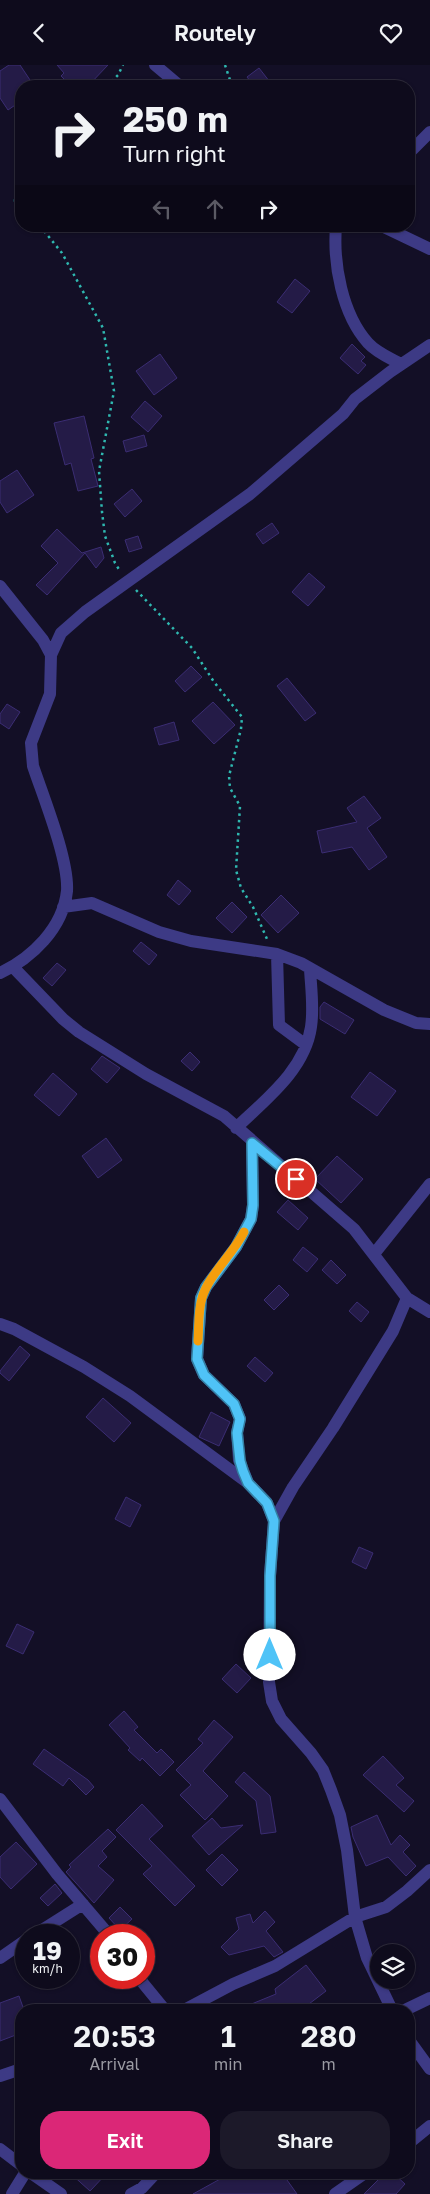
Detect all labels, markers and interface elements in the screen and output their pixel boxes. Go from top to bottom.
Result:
icon: back [25,19,53,47]
text: Routely [174,19,256,46]
icon: heart [377,19,405,47]
text: 250 m [123,98,228,140]
icon: right [40,100,105,165]
text: Turn right [123,140,226,167]
icon: left [148,195,176,223]
icon: ahead [201,195,229,223]
icon: right [254,195,282,223]
pin [275,1158,317,1200]
icon: arrive [282,1165,310,1193]
position arrow [243,1628,295,1680]
speed limit sign: 30 [90,1924,155,1989]
text: 19 [33,1935,62,1966]
map controls [370,1944,415,1989]
button: layers [370,1944,415,1989]
text: km/h [32,1961,63,1976]
text: 20:53 [73,2018,156,2054]
text: 1 [221,2018,236,2054]
text: 280 [301,2018,357,2054]
text: Arrival [89,2054,140,2074]
text: min [214,2054,242,2074]
text: m [322,2054,336,2074]
button: Exit [40,2111,210,2169]
button: Share [220,2111,390,2169]

